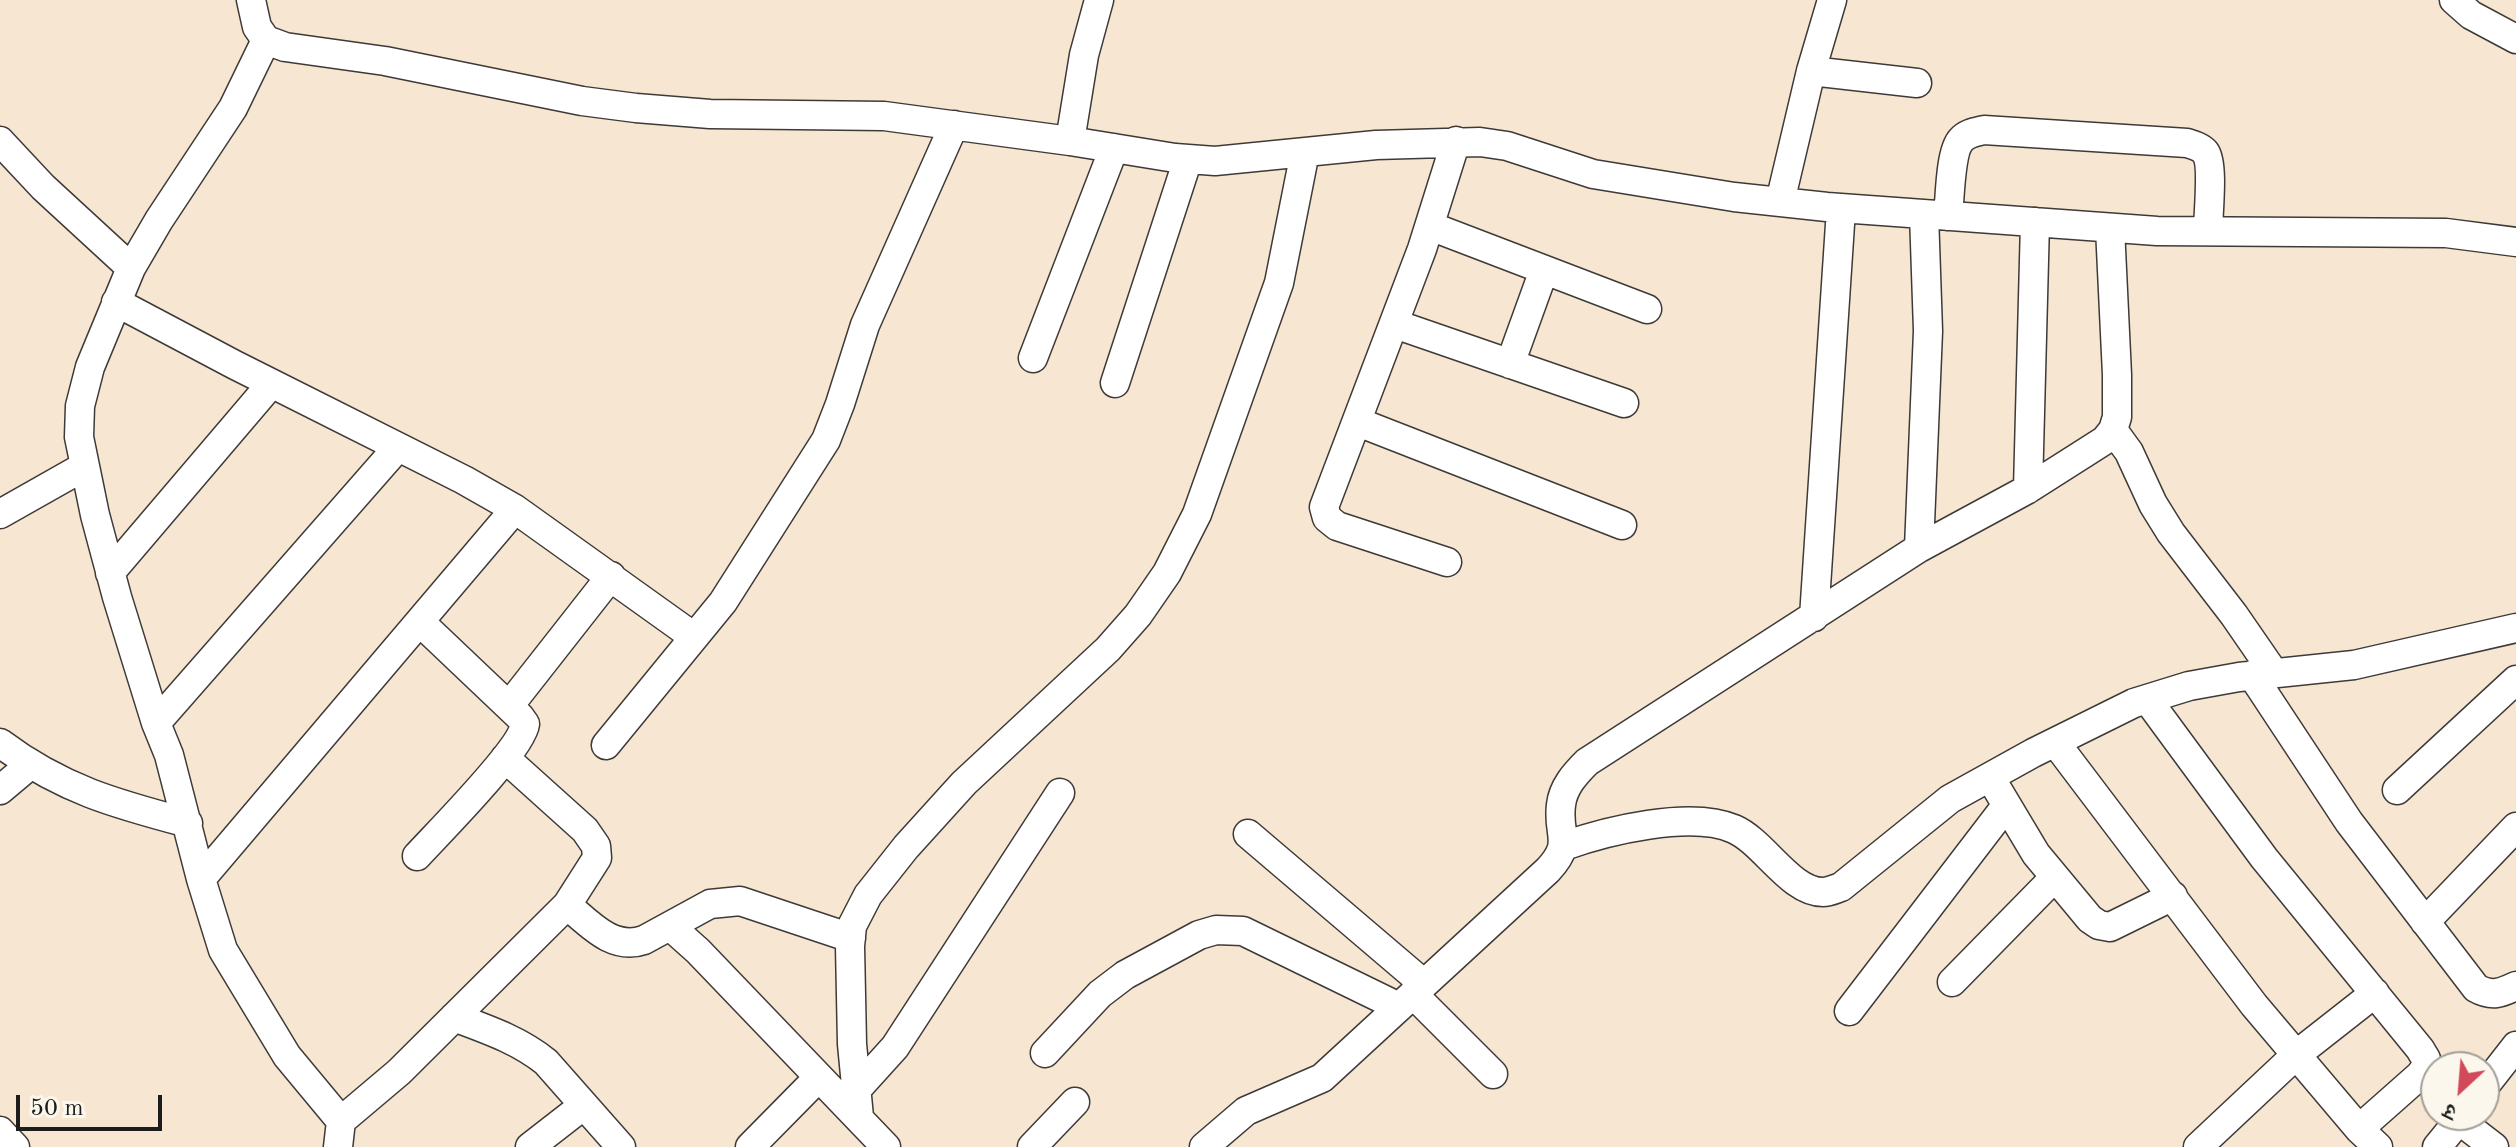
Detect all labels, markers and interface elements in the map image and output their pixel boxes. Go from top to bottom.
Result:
north arrow [2420,1051,2500,1131]
scale bar [20,1079,166,1129]
text: 50 m [30,1097,84,1121]
text: उ [2441,1098,2460,1123]

